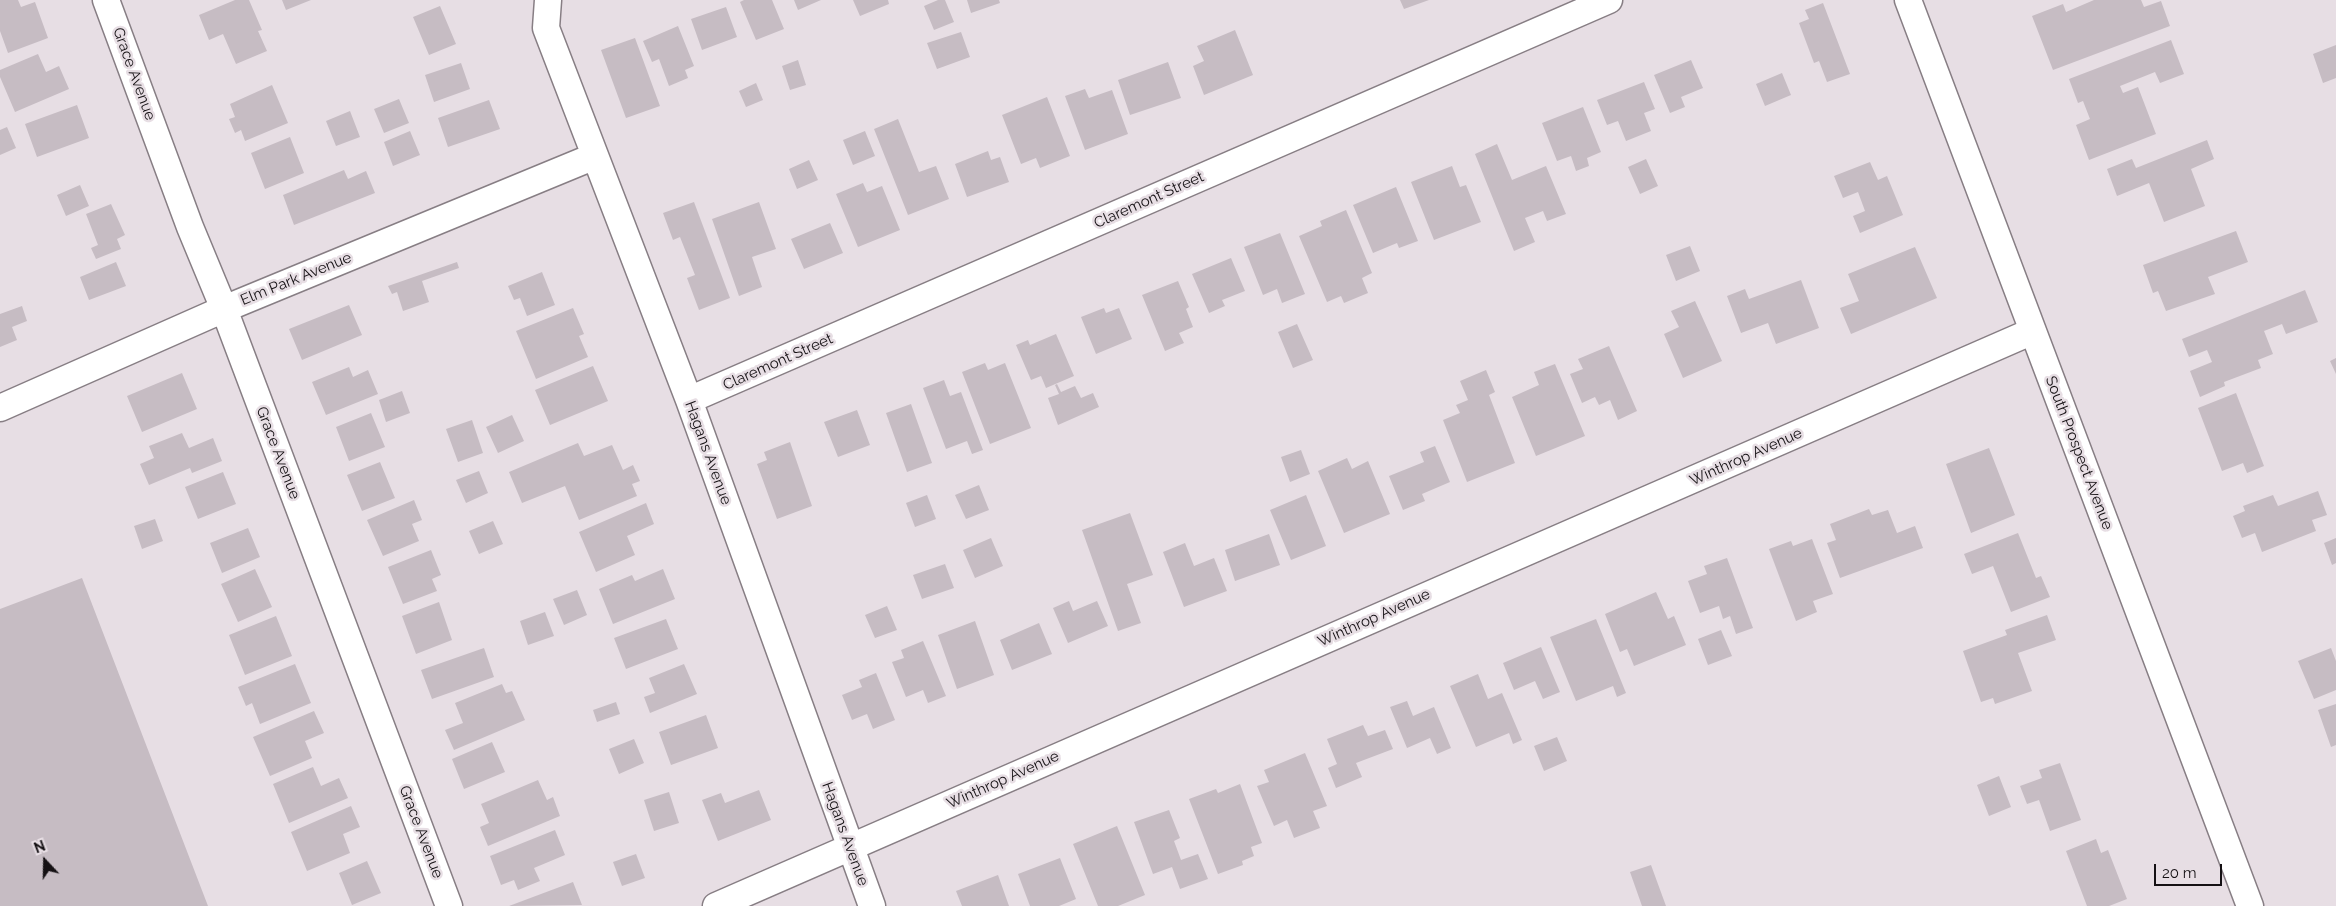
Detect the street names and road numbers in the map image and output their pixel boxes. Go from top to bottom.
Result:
street label: Grace Avenue [109,25,159,123]
street label: Claremont Street [1091,168,1207,232]
street label: Elm Park Avenue [238,249,354,309]
street label: Claremont Street [720,330,836,394]
street label: South Prospect Avenue [2041,374,2117,532]
street label: Hagans Avenue [681,399,735,507]
street label: Grace Avenue [252,404,304,502]
street label: Winthrop Avenue [1687,424,1805,490]
street label: Winthrop Avenue [1315,585,1433,651]
street label: Winthrop Avenue [944,747,1062,813]
street label: Hagans Avenue [818,780,872,888]
street label: Grace Avenue [395,783,447,881]

